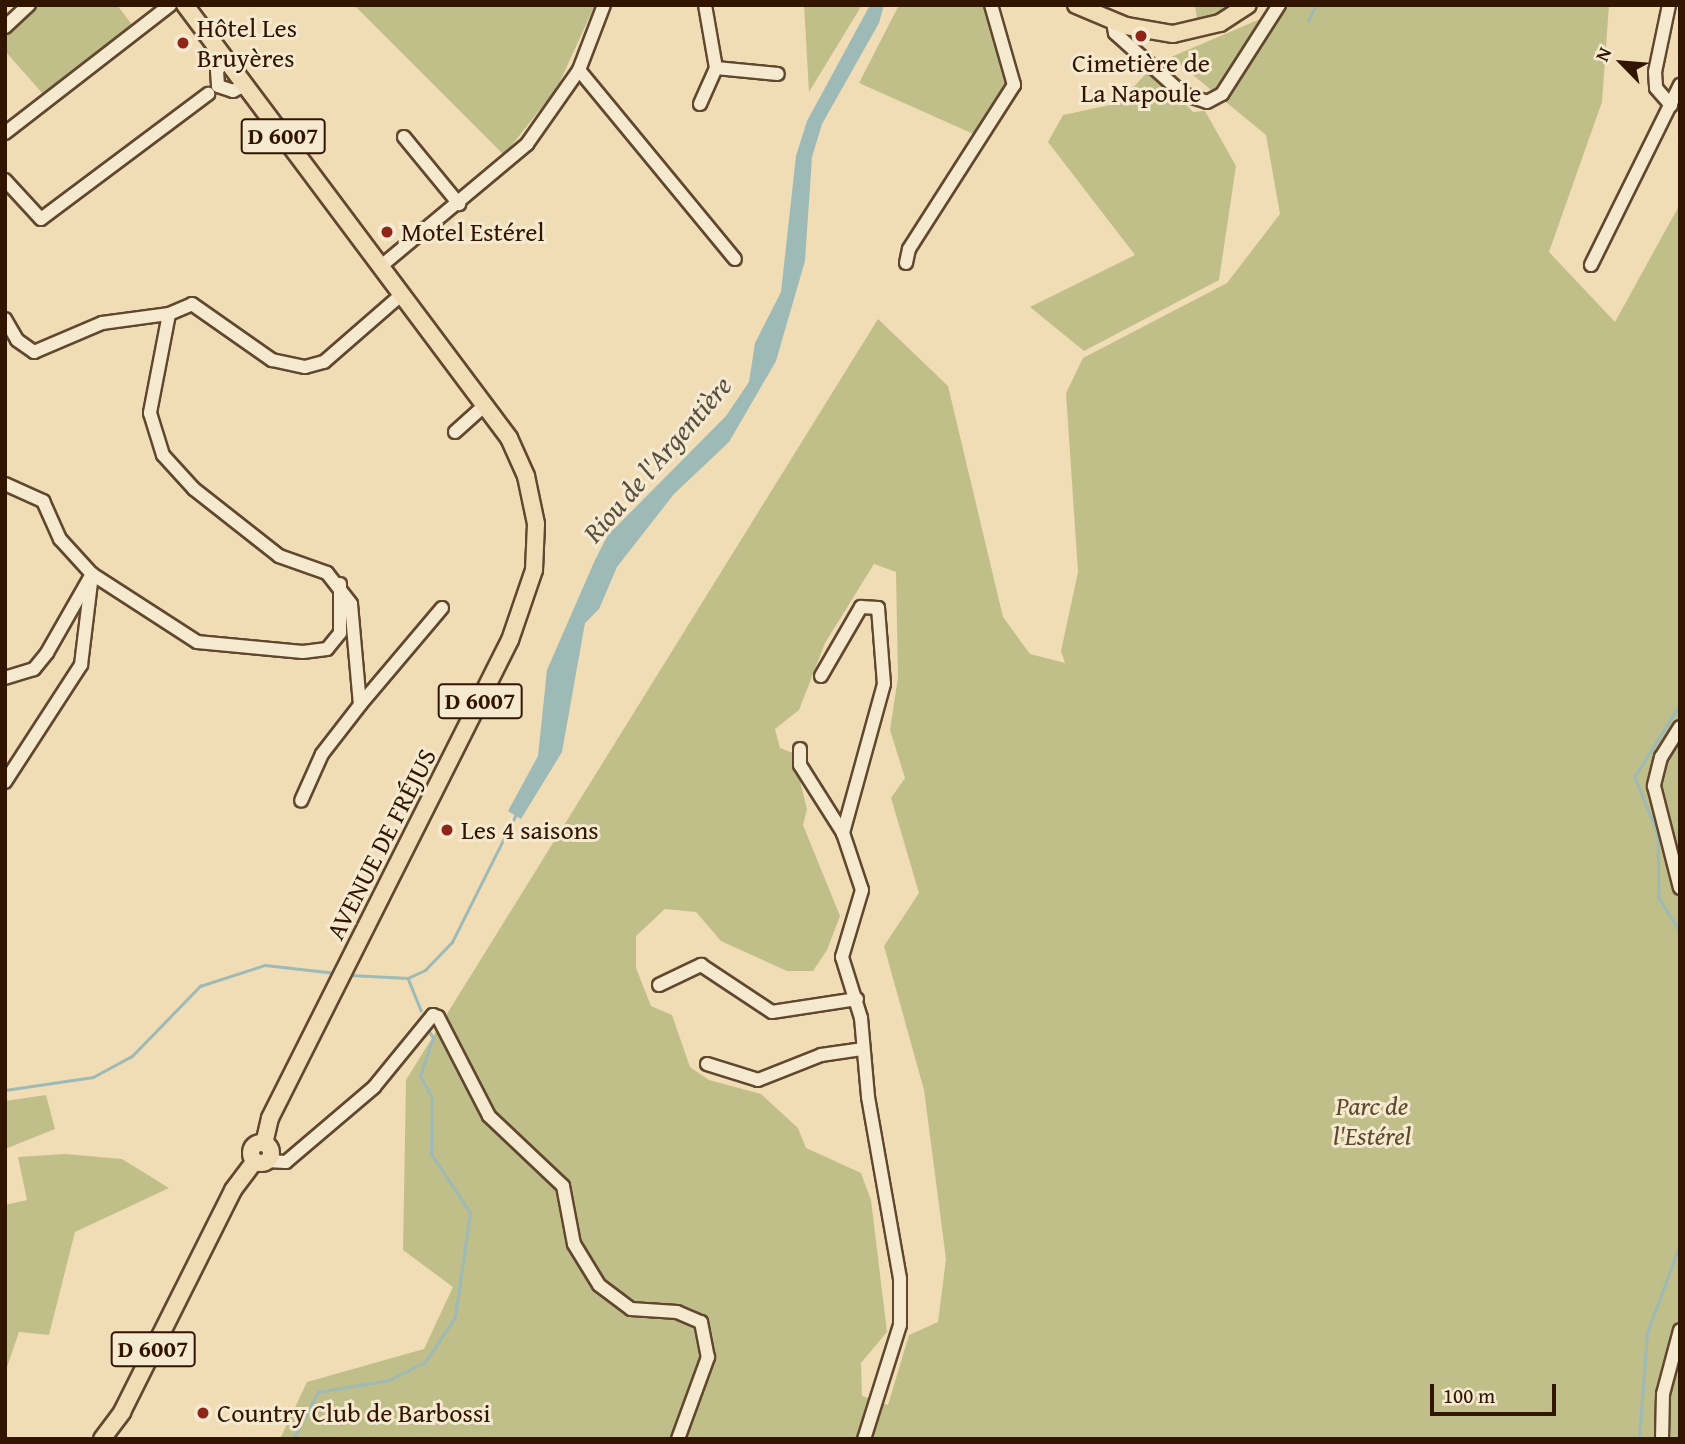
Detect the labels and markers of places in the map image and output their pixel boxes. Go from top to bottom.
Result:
place label: Hôtel Les Bruyères [197,12,297,74]
marker: Cimetière de La Napoule [1133,28,1149,44]
marker: Hôtel Les Bruyères [175,35,191,51]
place label: Cimetière de La Napoule [1072,47,1210,108]
place label: Motel Estérel [401,216,545,248]
marker: Motel Estérel [379,224,395,240]
place label: Les 4 saisons [461,814,599,846]
marker: Les 4 saisons [439,822,455,838]
place label: Country Club de Barbossi [217,1397,491,1429]
marker: Country Club de Barbossi [195,1405,211,1421]

